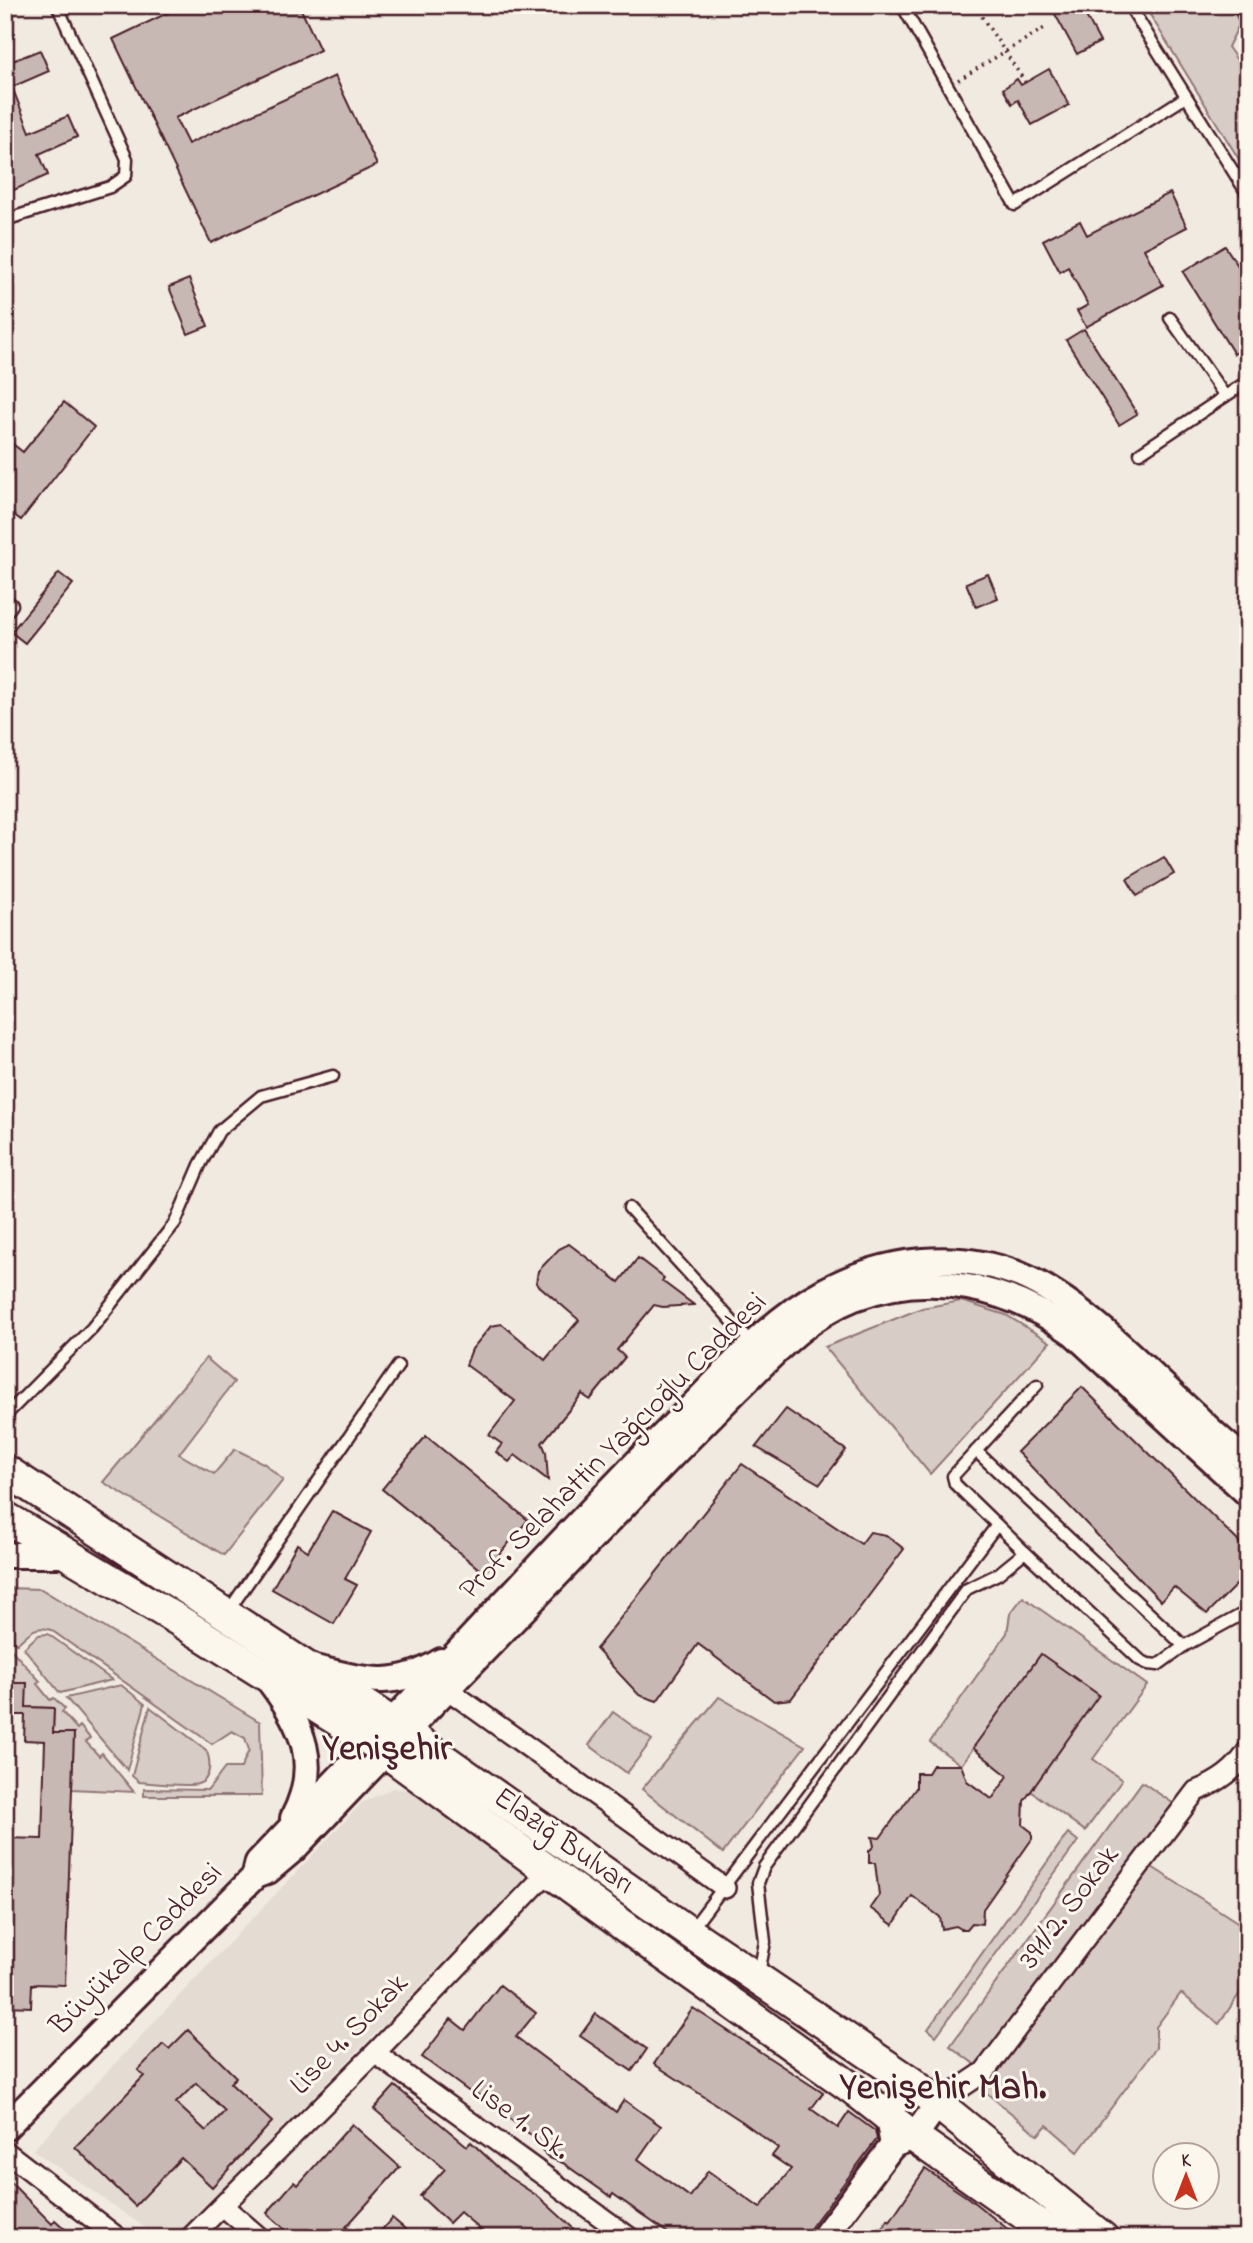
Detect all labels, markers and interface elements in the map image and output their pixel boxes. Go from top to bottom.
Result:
street label: Prof. Selahattin Yağcıoğlu Caddesi [450,1283,778,1611]
district label: Yenişehir [321,1723,453,1777]
street label: Elazığ Bulvarı [484,1777,642,1907]
street label: 391/2. Sokak [1009,1836,1132,1979]
street label: Büyükalp Caddesi [40,1853,234,2047]
street label: Lise 4. Sokak [280,1963,420,2106]
district label: Yenişehir Mah. [839,2062,1047,2116]
street label: Lise 1. Sk. [461,2070,579,2172]
north arrow [1152,2142,1222,2212]
text: K [1181,2148,1191,2175]

